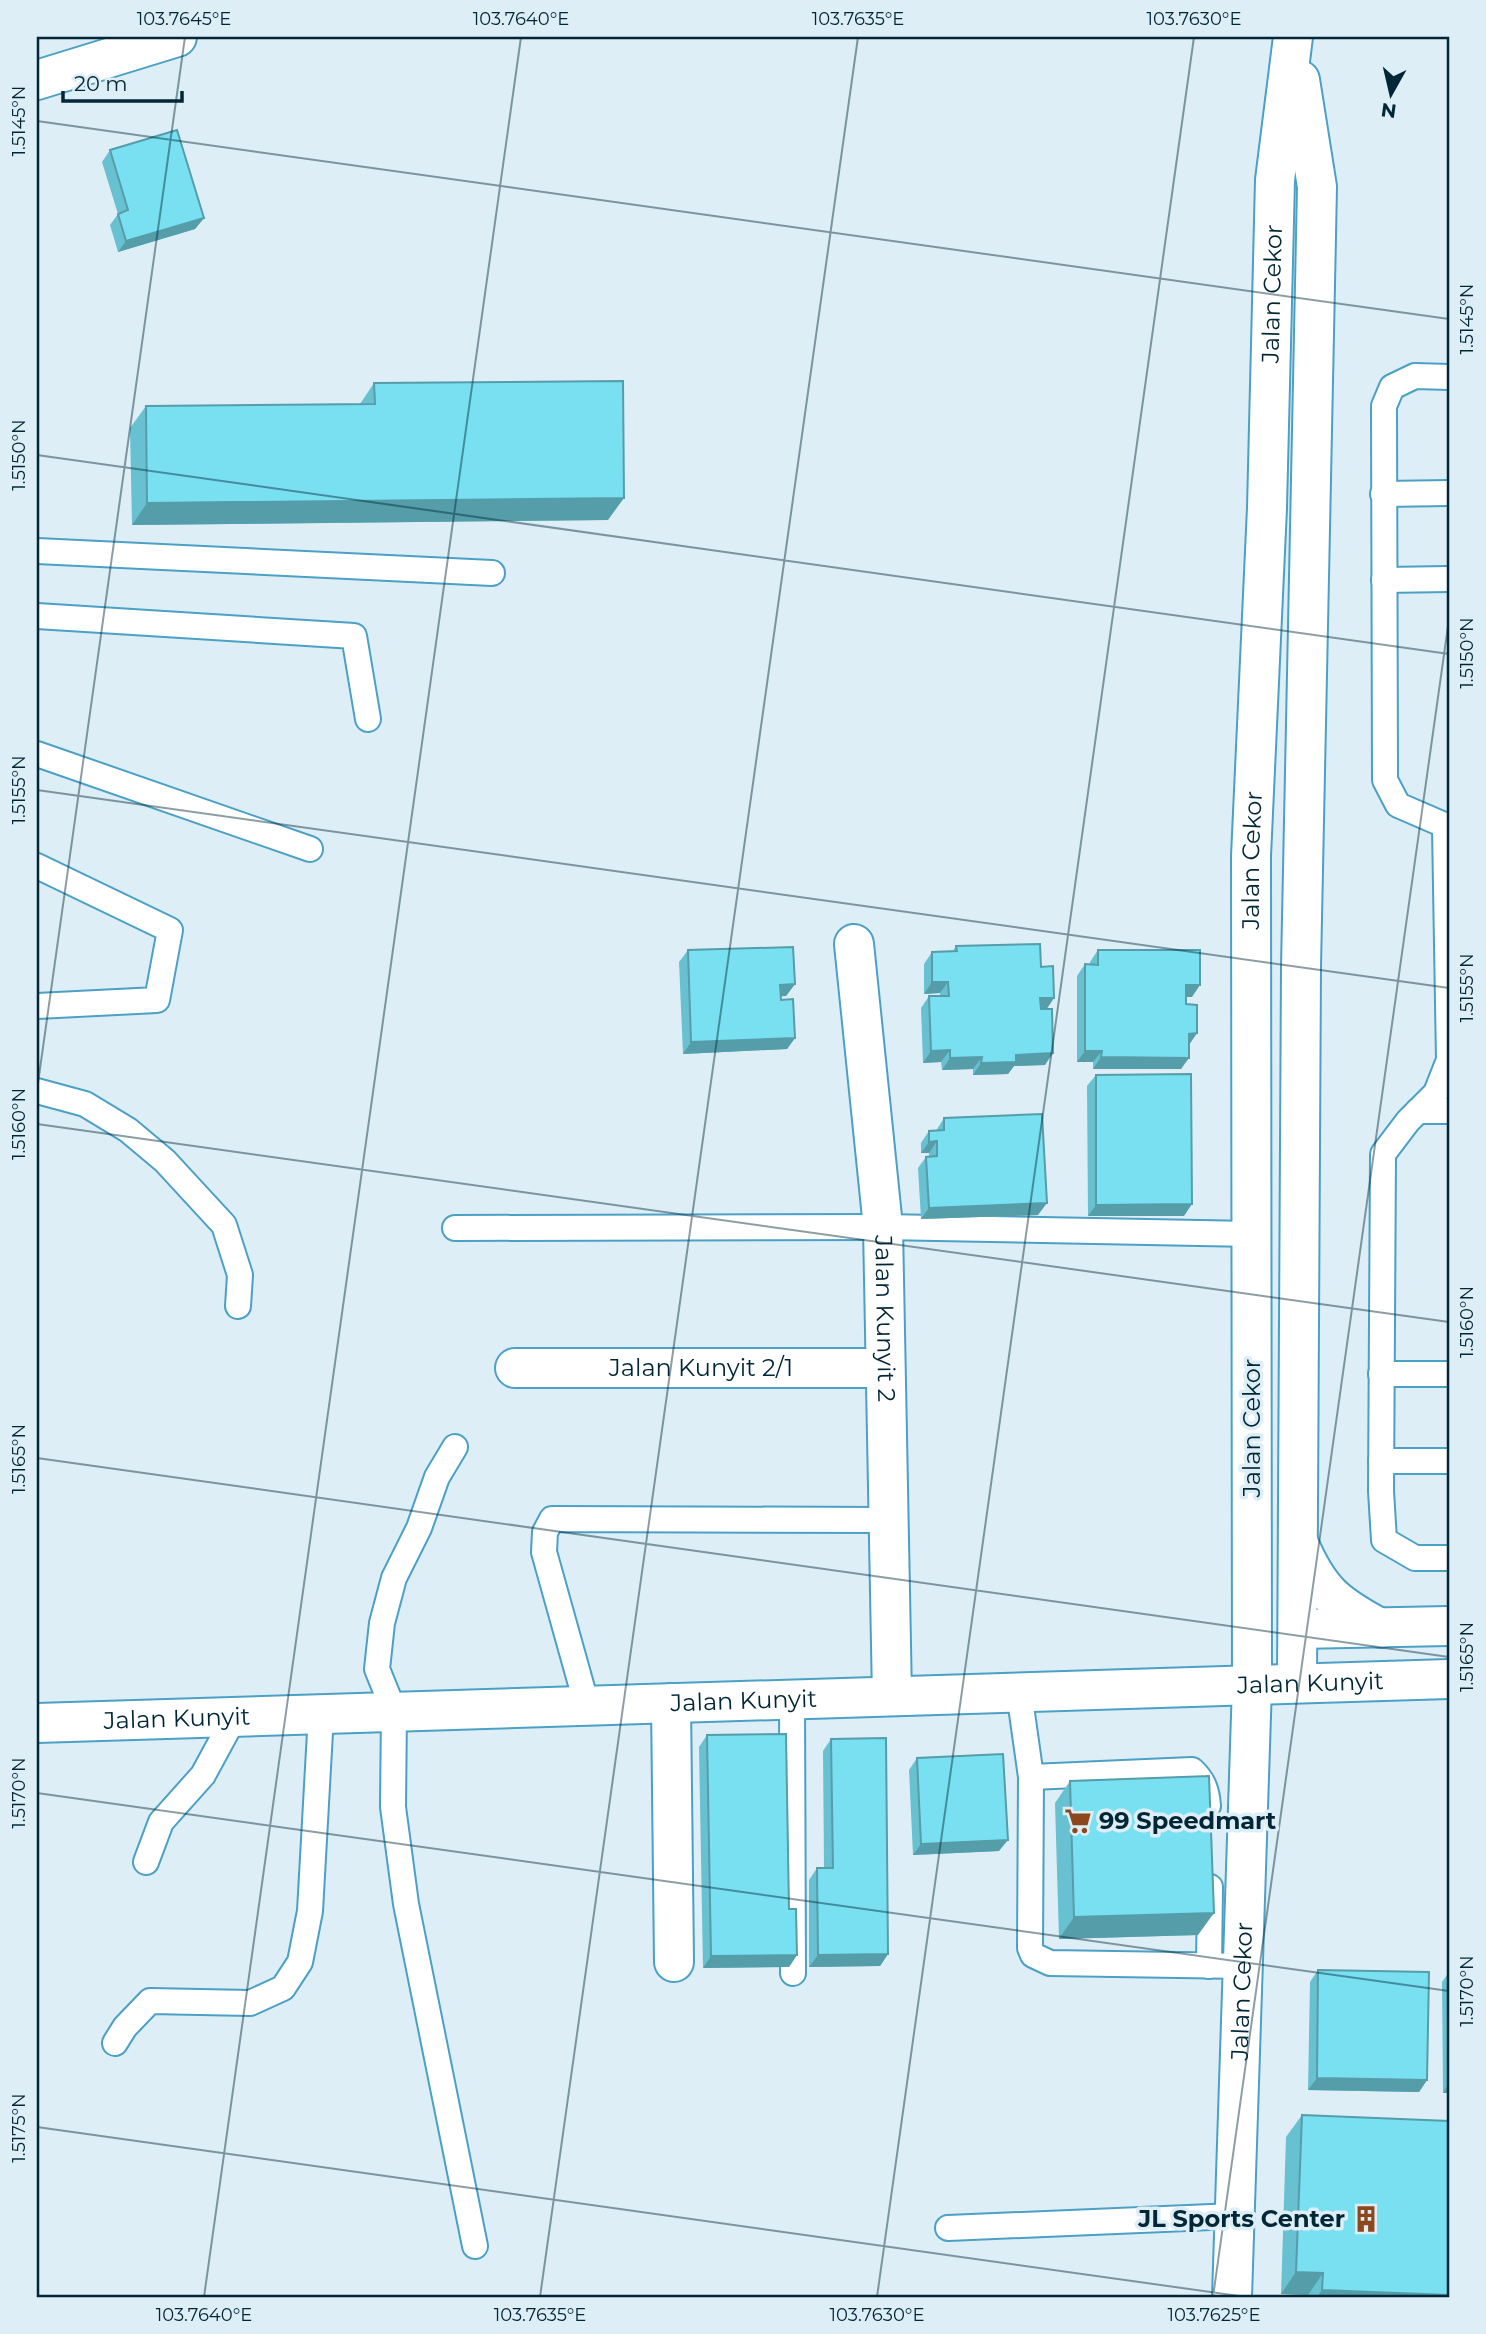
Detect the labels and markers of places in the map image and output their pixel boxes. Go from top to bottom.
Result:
supermarket icon: 99 Speedmart [1063,1806,1093,1836]
place label: 99 Speedmart [1099,1806,1277,1835]
place label: JL Sports Center [1137,2204,1345,2233]
building icon: JL Sports Center [1351,2204,1381,2234]

